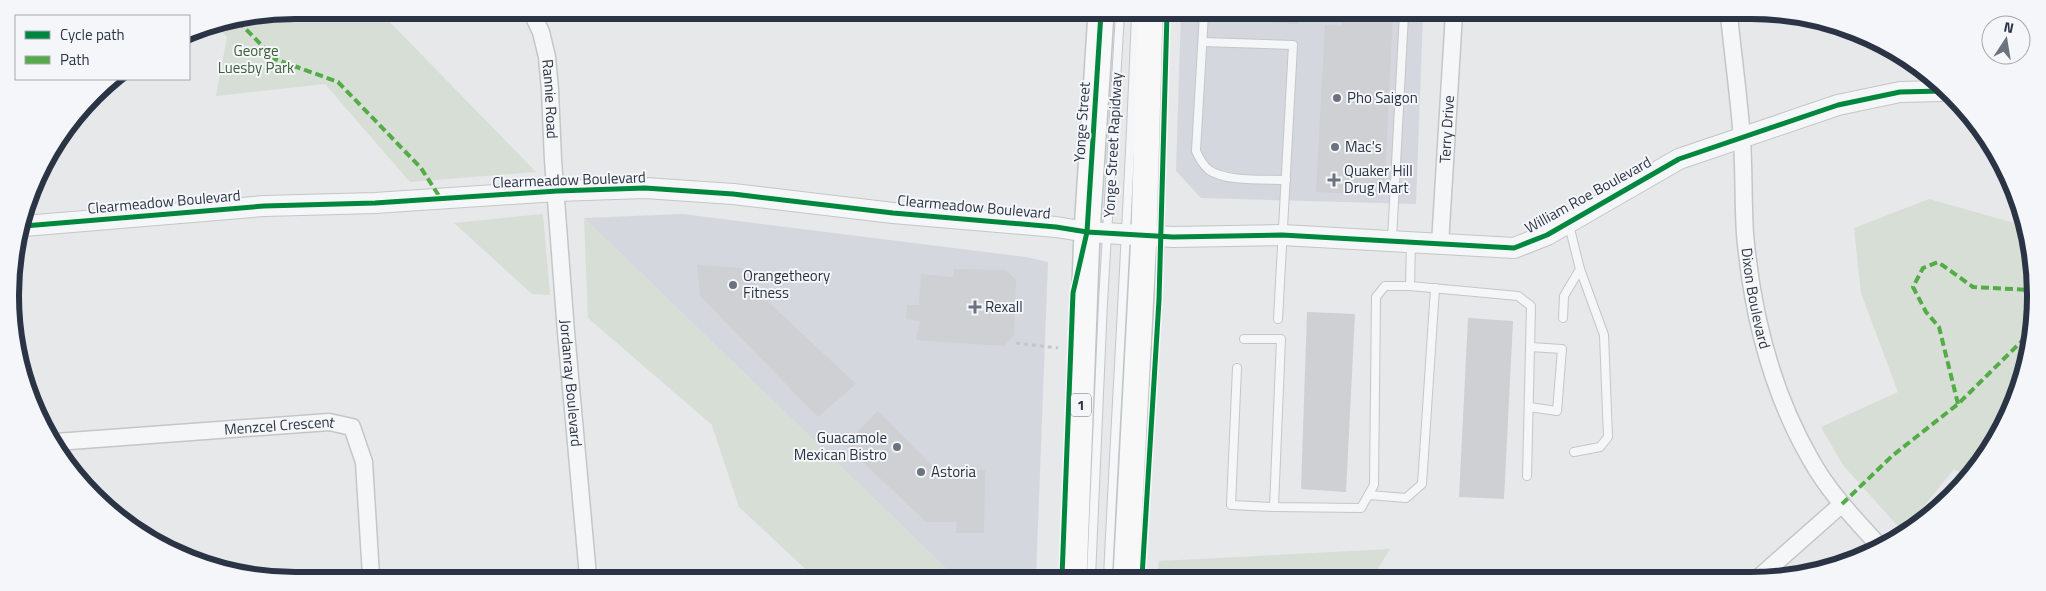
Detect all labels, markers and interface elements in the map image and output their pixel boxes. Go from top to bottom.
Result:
legend [15,15,190,80]
north arrow [1981,15,2031,65]
text: N [2002,16,2016,38]
text: Cycle path [60,23,125,46]
park label: George Luesby Park [218,39,294,79]
text: Path [60,48,90,71]
street label: Rannie Road [536,58,564,139]
street label: Yonge Street Rapidway [1097,72,1128,218]
street label: Yonge Street [1067,80,1096,163]
place label: Pho Saigon [1347,86,1418,109]
marker: Pho Saigon [1331,92,1343,104]
street label: Terry Drive [1433,95,1460,164]
place label: Mac's [1345,135,1382,158]
marker: Mac's [1329,141,1341,153]
street label: William Roe Boulevard [1520,150,1655,239]
place label: Quaker Hill Drug Mart [1344,159,1413,199]
street label: Clearmeadow Boulevard [492,165,646,194]
marker: Quaker Hill Drug Mart [1328,174,1340,186]
street label: Clearmeadow Boulevard [86,183,241,220]
street label: Clearmeadow Boulevard [897,188,1052,225]
street label: Dixon Boulevard [1735,247,1777,351]
place label: Orangetheory Fitness [743,264,830,304]
marker: Orangetheory Fitness [727,279,739,291]
place label: Rexall [985,295,1023,318]
marker: Rexall [969,301,981,313]
street label: Jordanray Boulevard [554,319,588,448]
road number: 1 [1071,394,1091,416]
street label: Menzcel Crescent [223,410,338,441]
place label: Guacamole Mexican Bistro [794,426,887,466]
marker: Guacamole Mexican Bistro [891,441,903,453]
place label: Astoria [931,460,977,483]
marker: Astoria [915,466,927,478]

